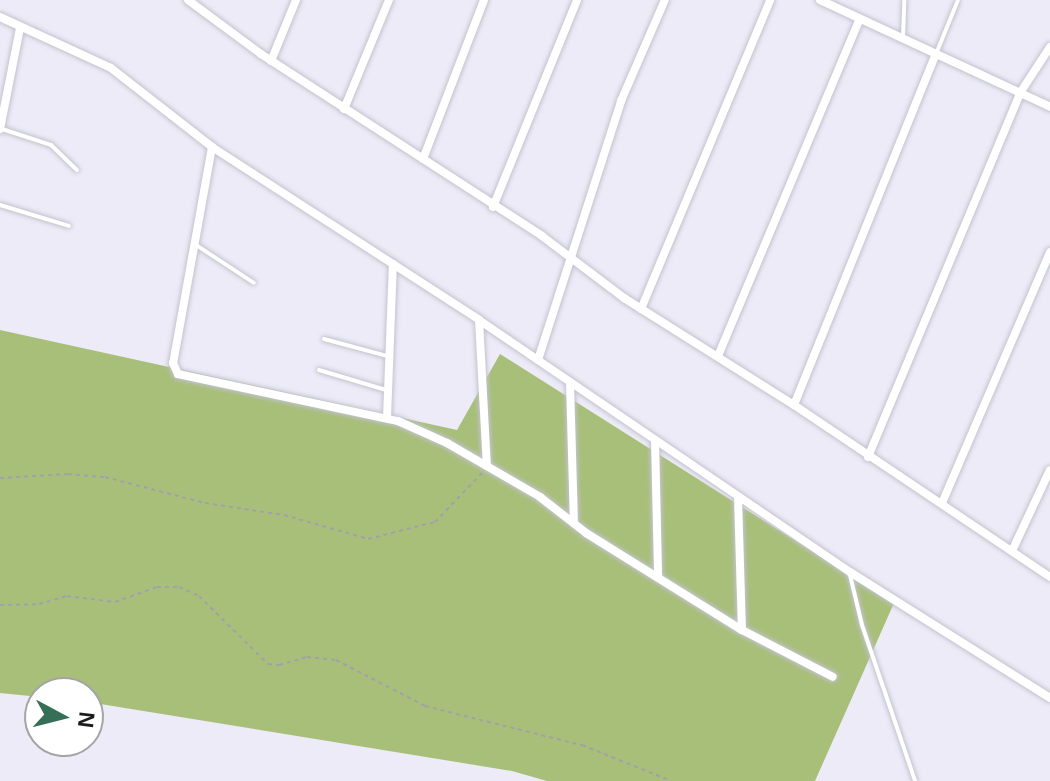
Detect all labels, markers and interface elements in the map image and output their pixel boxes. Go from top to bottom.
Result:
north arrow [24,677,104,757]
text: N [73,710,100,729]

